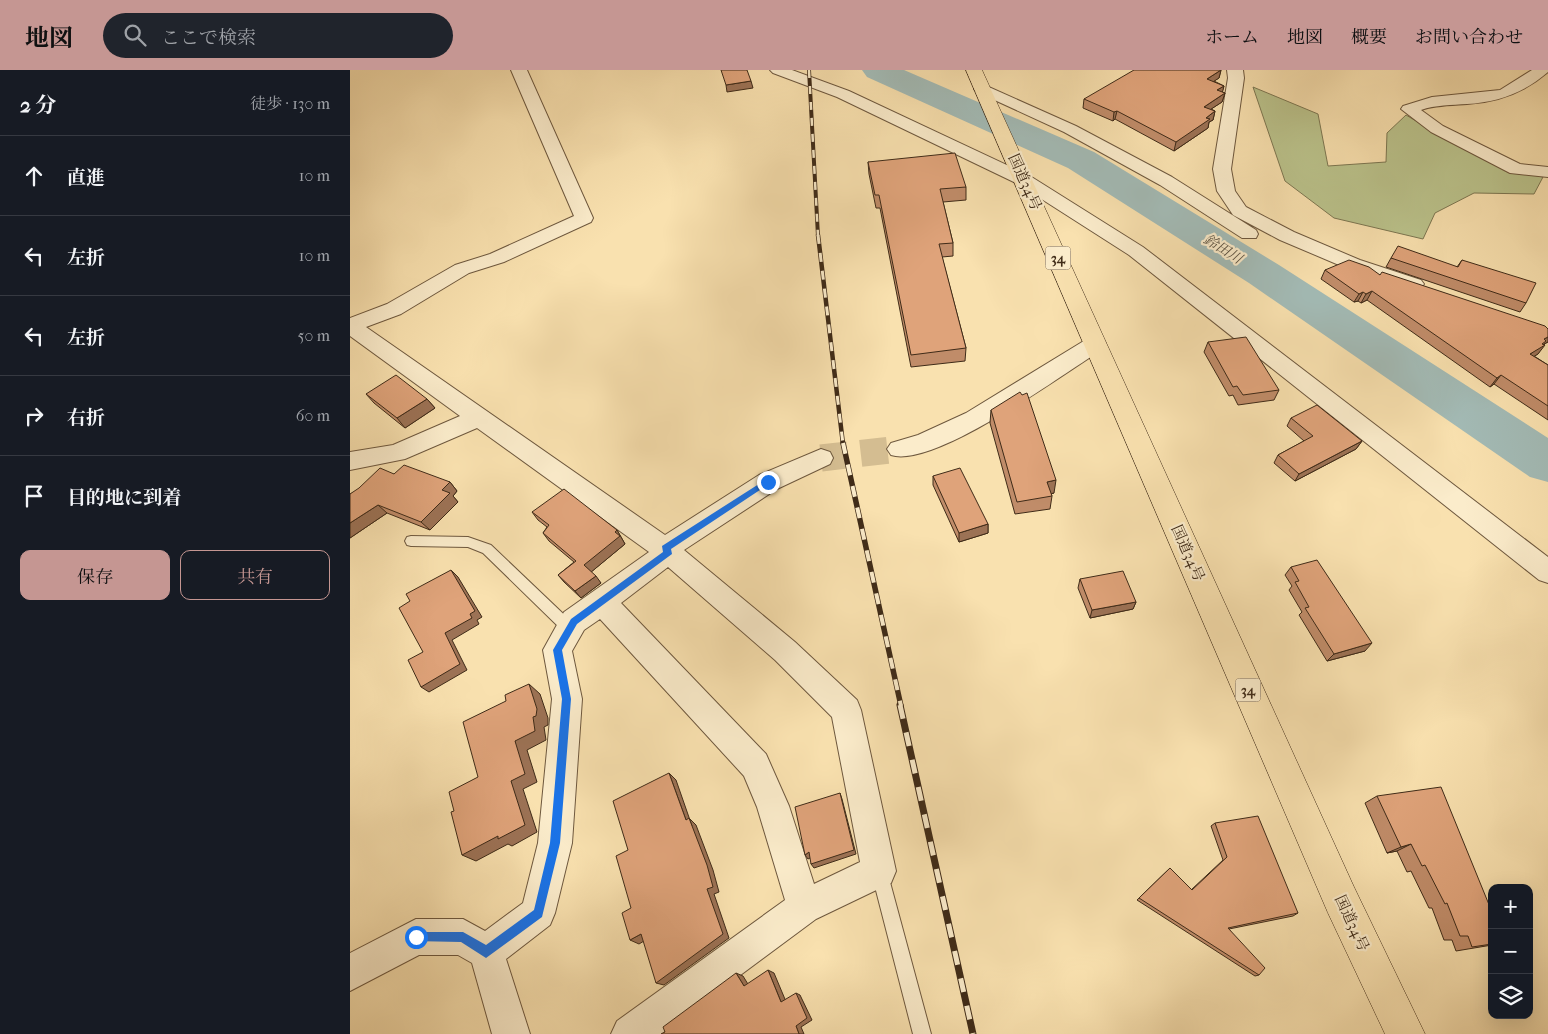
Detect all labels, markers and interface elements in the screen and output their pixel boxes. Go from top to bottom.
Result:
search box [103,13,453,58]
icon: search [121,21,149,49]
text: 地図 [25,24,73,52]
text: ここで検索 [161,27,256,49]
text: ホーム [1205,27,1259,48]
text: 地図 [1287,27,1323,48]
text: 概要 [1351,27,1387,48]
text: お問い合わせ [1415,27,1523,48]
text: 2 分 [20,93,56,117]
text: 徒歩 · 130 m [250,94,330,113]
street label: 国道34号 [1005,151,1045,213]
icon: ahead [20,162,48,190]
text: 10 m [299,166,330,185]
text: 直進 [67,167,105,189]
water label: 鈴田川 [1201,231,1247,268]
icon: left [20,242,48,270]
text: 10 m [299,246,330,265]
text: 左折 [67,247,105,269]
road number: 34 [1046,247,1070,270]
icon: left [20,322,48,350]
text: 50 m [298,326,330,345]
text: 左折 [67,327,105,349]
icon: right [20,402,48,430]
text: 60 m [296,406,330,425]
text: 右折 [67,407,105,429]
route end [757,471,780,494]
icon: arrive [20,482,48,510]
text: 目的地に到着 [67,487,181,509]
street label: 国道34号 [1168,522,1208,584]
button: 保存 [20,550,170,600]
button: 共有 [180,550,330,600]
road number: 34 [1236,678,1260,702]
map controls [1488,884,1533,1019]
button: + [1488,884,1533,929]
street label: 国道34号 [1331,892,1373,954]
route start [405,926,428,949]
button: − [1488,929,1533,974]
button: layers [1488,974,1533,1019]

